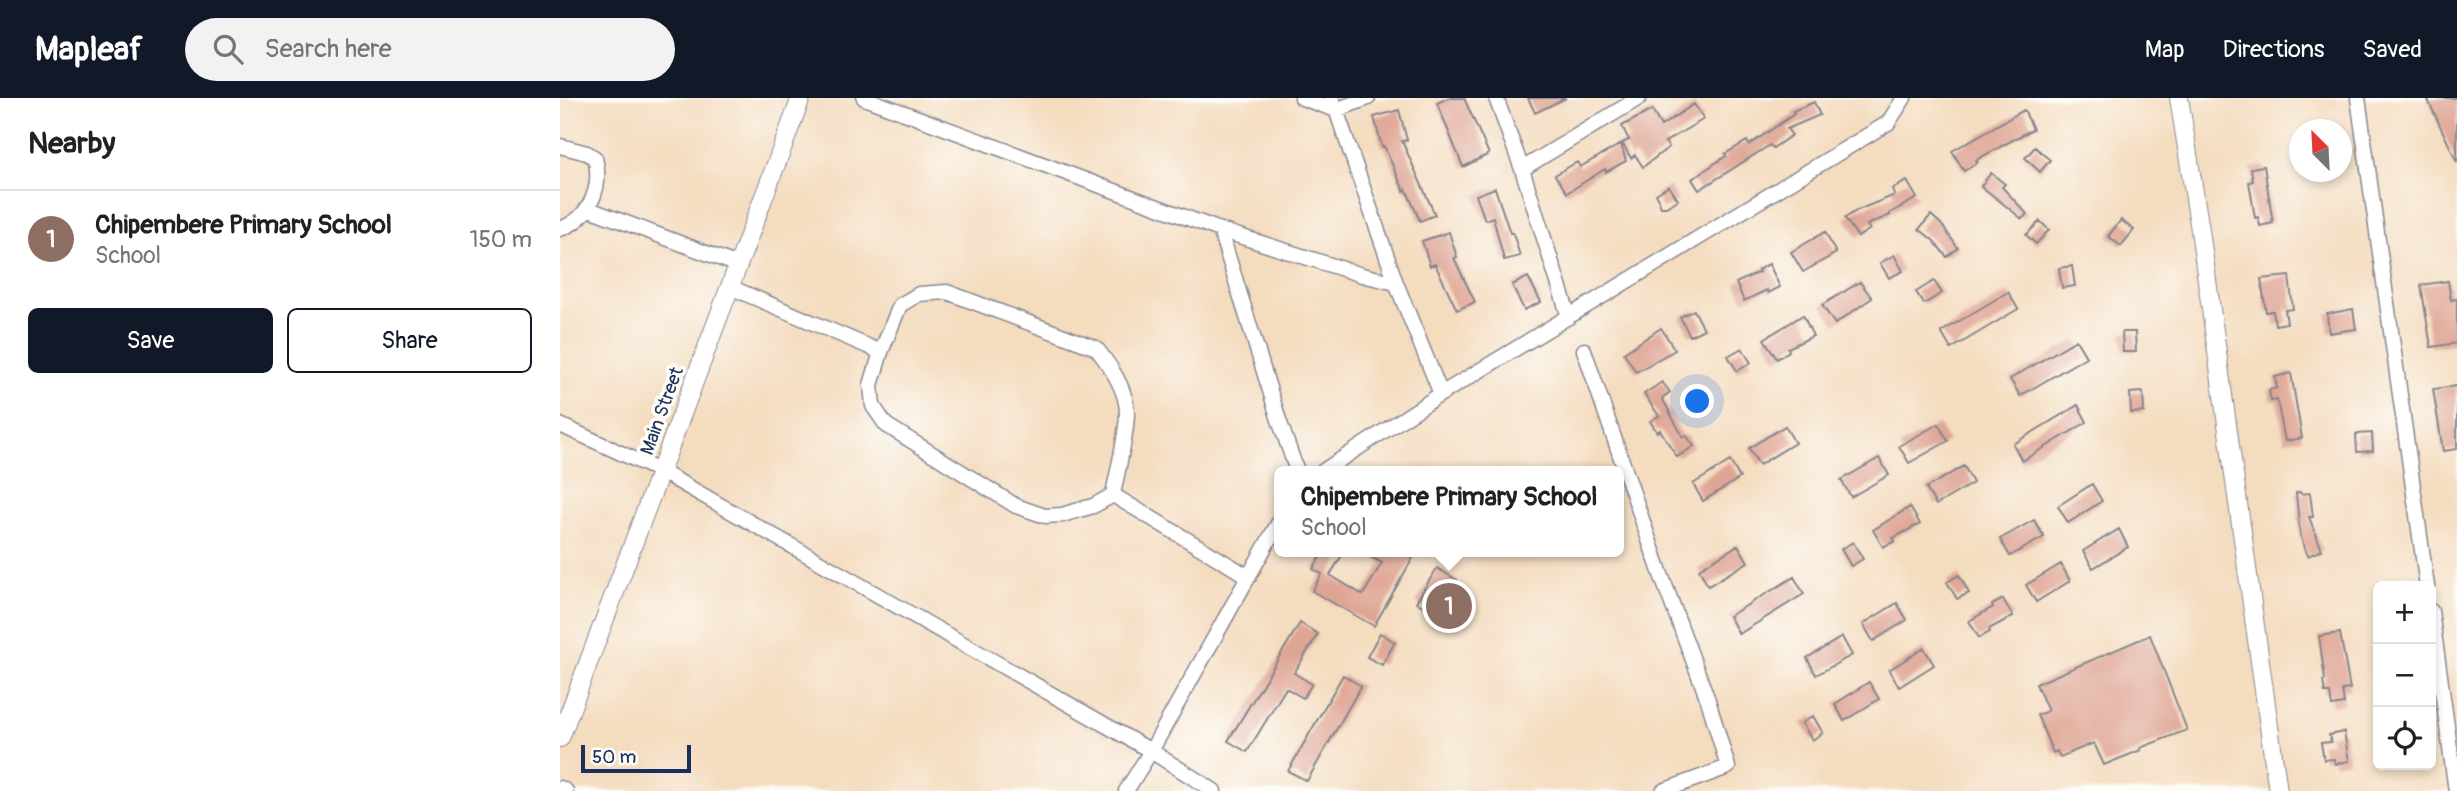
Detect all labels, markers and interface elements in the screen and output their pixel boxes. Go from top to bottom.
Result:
search box [185,18,675,81]
text: Mapleaf [35,29,143,70]
icon: search [209,30,247,68]
text: Search here [265,33,392,65]
text: Map [2145,35,2185,64]
text: Directions [2223,35,2324,64]
text: Saved [2362,35,2422,64]
north arrow [2289,119,2352,182]
text: Nearby [28,125,115,162]
text: Chipembere Primary School [95,209,392,241]
text: 1 [47,225,56,254]
text: 150 m [469,225,532,254]
text: School [95,241,161,270]
button: Save [28,308,273,373]
button: Share [287,308,532,373]
street label: Main Street [635,363,689,458]
your location [1680,384,1714,418]
popup [1274,466,1624,557]
text: Chipembere Primary School [1301,481,1597,513]
text: School [1301,513,1367,542]
pin: 1 [1426,580,1472,632]
map controls [2373,581,2436,770]
button: + [2373,581,2436,644]
button: − [2373,644,2436,707]
button: locate [2373,707,2436,770]
scale bar [581,742,691,774]
text: 50 m [592,745,636,769]

